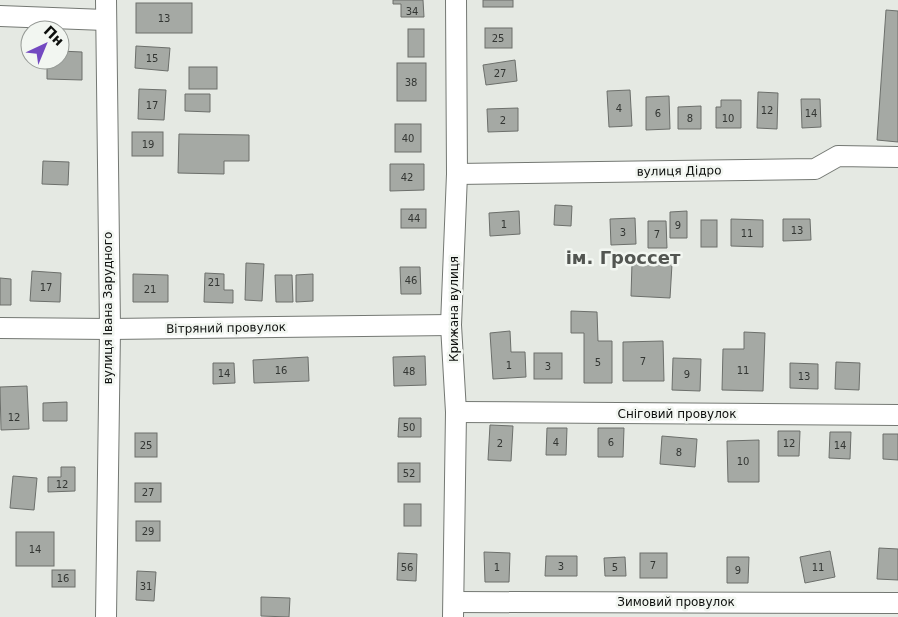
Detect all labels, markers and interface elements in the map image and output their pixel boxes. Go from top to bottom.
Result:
house number: 34 [406,6,418,17]
house number: 13 [158,13,170,24]
north arrow [20,20,70,70]
text: Пн [41,22,67,49]
house number: 25 [492,33,504,44]
house number: 15 [146,53,158,64]
house number: 27 [494,68,506,79]
house number: 38 [405,77,417,88]
house number: 17 [146,100,158,111]
house number: 4 [616,103,622,114]
house number: 12 [761,105,773,116]
house number: 6 [655,108,661,119]
house number: 14 [805,108,817,119]
house number: 8 [687,113,693,124]
house number: 10 [722,113,734,124]
house number: 2 [500,115,506,126]
house number: 40 [402,133,414,144]
house number: 19 [142,139,154,150]
street label: вулиця Дідро [636,163,722,179]
house number: 42 [401,172,413,183]
house number: 44 [408,213,420,224]
house number: 1 [501,219,507,230]
house number: 9 [675,220,681,231]
house number: 13 [791,225,803,236]
house number: 3 [620,227,626,238]
house number: 11 [741,228,753,239]
house number: 7 [654,229,660,240]
street label: вулиця Івана Зарудного [101,232,115,384]
district label: ім. Гроссет [566,247,681,268]
street label: Крижана вулиця [447,256,461,362]
house number: 46 [405,275,417,286]
house number: 21 [208,277,220,288]
house number: 17 [40,282,52,293]
house number: 21 [144,284,156,295]
street label: Вітряний провулок [166,320,286,336]
house number: 7 [640,356,646,367]
house number: 5 [595,357,601,368]
house number: 1 [506,360,512,371]
house number: 3 [545,361,551,372]
house number: 16 [275,365,287,376]
house number: 11 [737,365,749,376]
house number: 48 [403,366,415,377]
house number: 14 [218,368,230,379]
house number: 9 [684,369,690,380]
house number: 13 [798,371,810,382]
street label: Сніговий провулок [618,407,736,421]
house number: 12 [8,412,20,423]
house number: 50 [403,422,415,433]
house number: 4 [553,437,559,448]
house number: 6 [608,437,614,448]
house number: 2 [497,438,503,449]
house number: 12 [783,438,795,449]
house number: 25 [140,440,152,451]
house number: 14 [834,440,846,451]
house number: 8 [676,447,682,458]
house number: 10 [737,456,749,467]
house number: 52 [403,468,415,479]
house number: 12 [56,479,68,490]
house number: 27 [142,487,154,498]
house number: 29 [142,526,154,537]
house number: 14 [29,544,41,555]
house number: 7 [650,560,656,571]
house number: 3 [558,561,564,572]
house number: 56 [401,562,413,573]
house number: 1 [494,562,500,573]
house number: 5 [612,562,618,573]
house number: 11 [812,562,824,573]
house number: 9 [735,565,741,576]
house number: 16 [57,573,69,584]
house number: 31 [140,581,152,592]
street label: Зимовий провулок [617,595,735,609]

